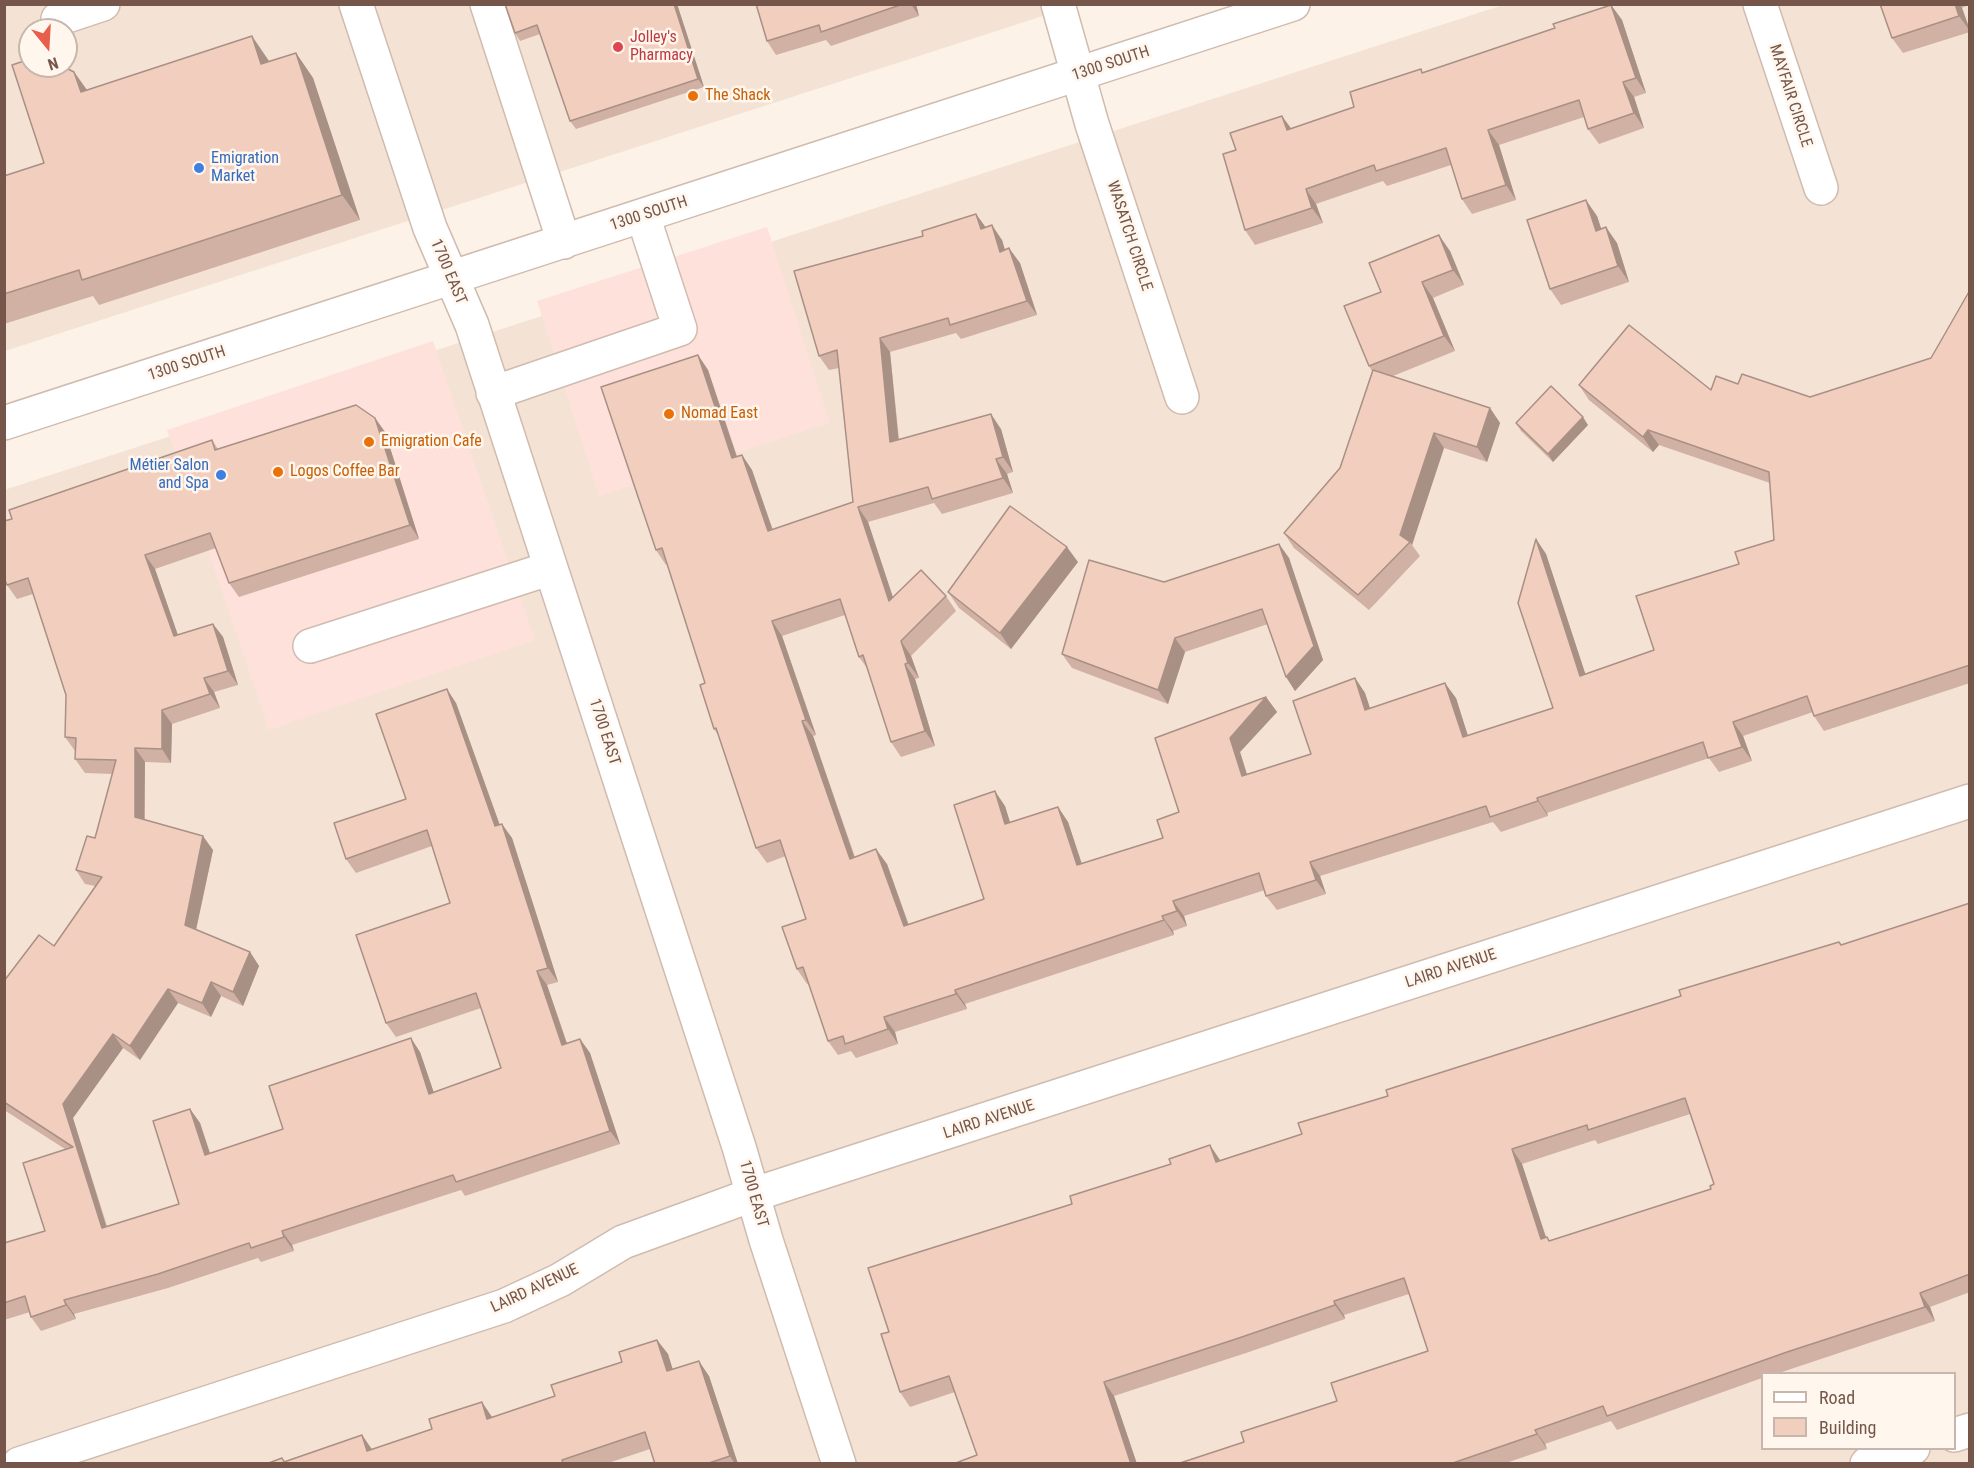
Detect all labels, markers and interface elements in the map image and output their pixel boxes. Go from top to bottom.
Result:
north arrow [18,18,78,78]
place label: Jolley's Pharmacy [630,28,693,66]
marker: Jolley's Pharmacy [611,40,625,54]
street label: 1300 SOUTH [1070,42,1152,86]
street label: MAYFAIR CIRCLE [1764,42,1816,150]
text: N [46,53,61,74]
place label: The Shack [705,86,771,106]
marker: The Shack [686,89,700,103]
place label: Emigration Market [211,149,279,187]
marker: Emigration Market [192,161,206,175]
street label: WASATCH CIRCLE [1102,179,1156,293]
street label: 1300 SOUTH [608,192,690,236]
street label: 1700 EAST [426,236,470,308]
street label: 1300 SOUTH [146,342,228,386]
place label: Nomad East [681,404,758,424]
marker: Nomad East [662,407,676,421]
place label: Emigration Cafe [381,432,482,452]
marker: Emigration Cafe [362,435,376,449]
place label: Métier Salon and Spa [130,456,209,494]
place label: Logos Coffee Bar [290,462,400,482]
marker: Logos Coffee Bar [271,465,285,479]
marker: Métier Salon and Spa [214,468,228,482]
street label: 1700 EAST [584,696,624,768]
street label: LAIRD AVENUE [1403,945,1499,993]
street label: LAIRD AVENUE [941,1096,1037,1144]
street label: 1700 EAST [734,1158,772,1230]
street label: LAIRD AVENUE [488,1260,582,1318]
legend [1761,1372,1956,1450]
text: Road [1819,1387,1855,1408]
text: Building [1819,1417,1876,1438]

